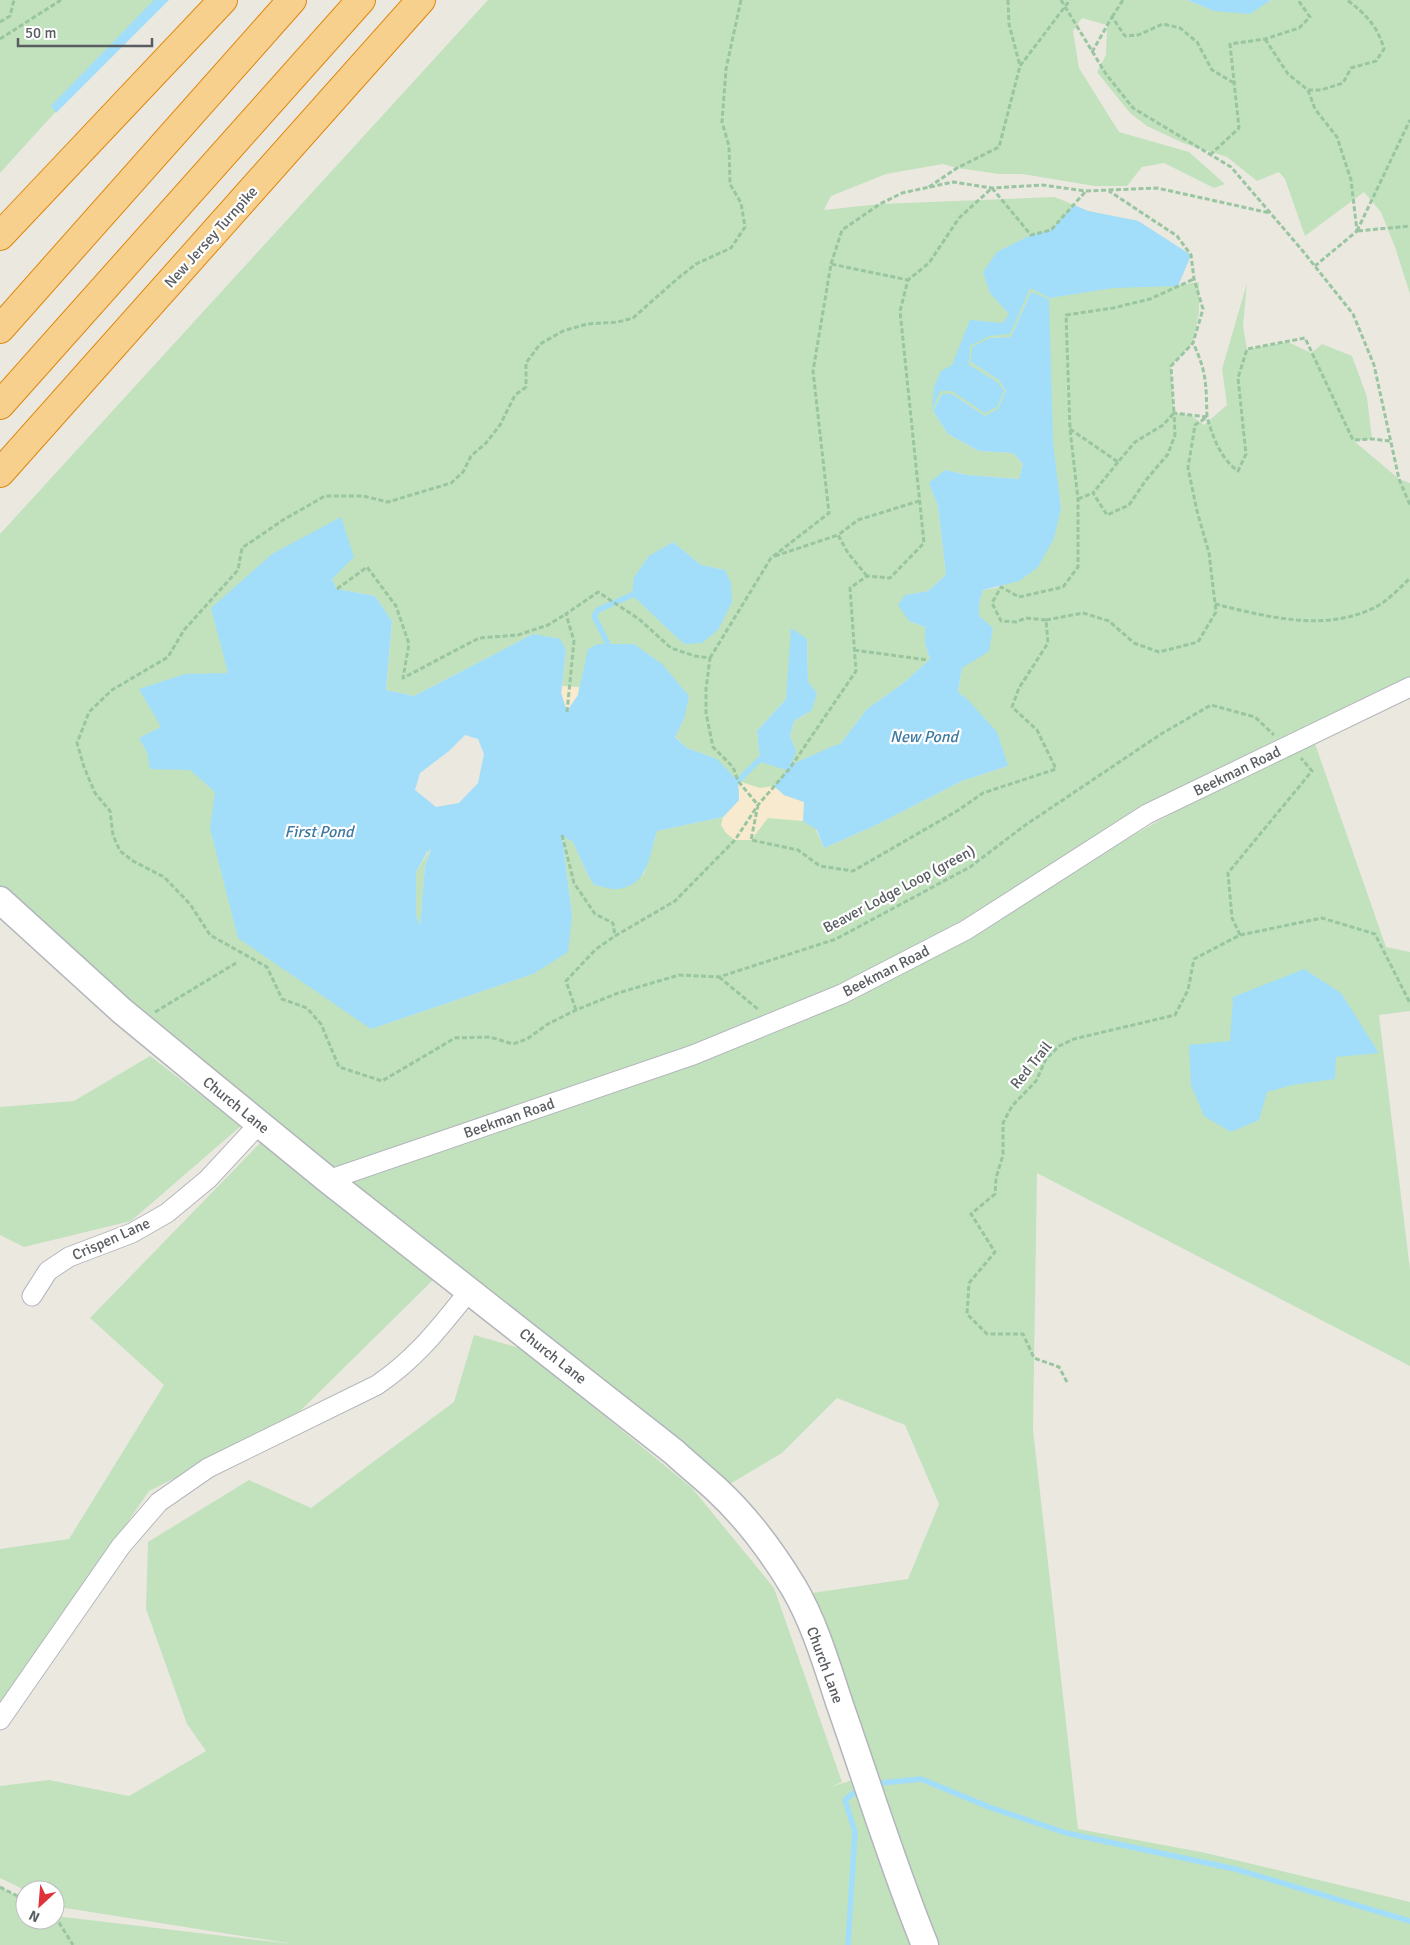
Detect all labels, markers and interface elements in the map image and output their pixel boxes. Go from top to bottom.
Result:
scale bar [18,15,151,47]
text: 50 m [25,24,56,42]
street label: New Jersey Turnpike [161,183,261,291]
water label: New Pond [890,727,960,747]
street label: Beekman Road [1190,742,1284,800]
water label: First Pond [285,822,356,842]
street label: Beaver Lodge Loop (green) [820,841,978,937]
street label: Beekman Road [840,941,932,1001]
street label: Red Trail [1006,1038,1056,1092]
street label: Church Lane [199,1073,273,1137]
street label: Beekman Road [461,1094,557,1142]
street label: Crispen Lane [69,1214,153,1264]
street label: Church Lane [516,1324,590,1388]
street label: Church Lane [803,1624,847,1706]
north arrow [15,1880,65,1930]
text: N [26,1906,43,1926]

